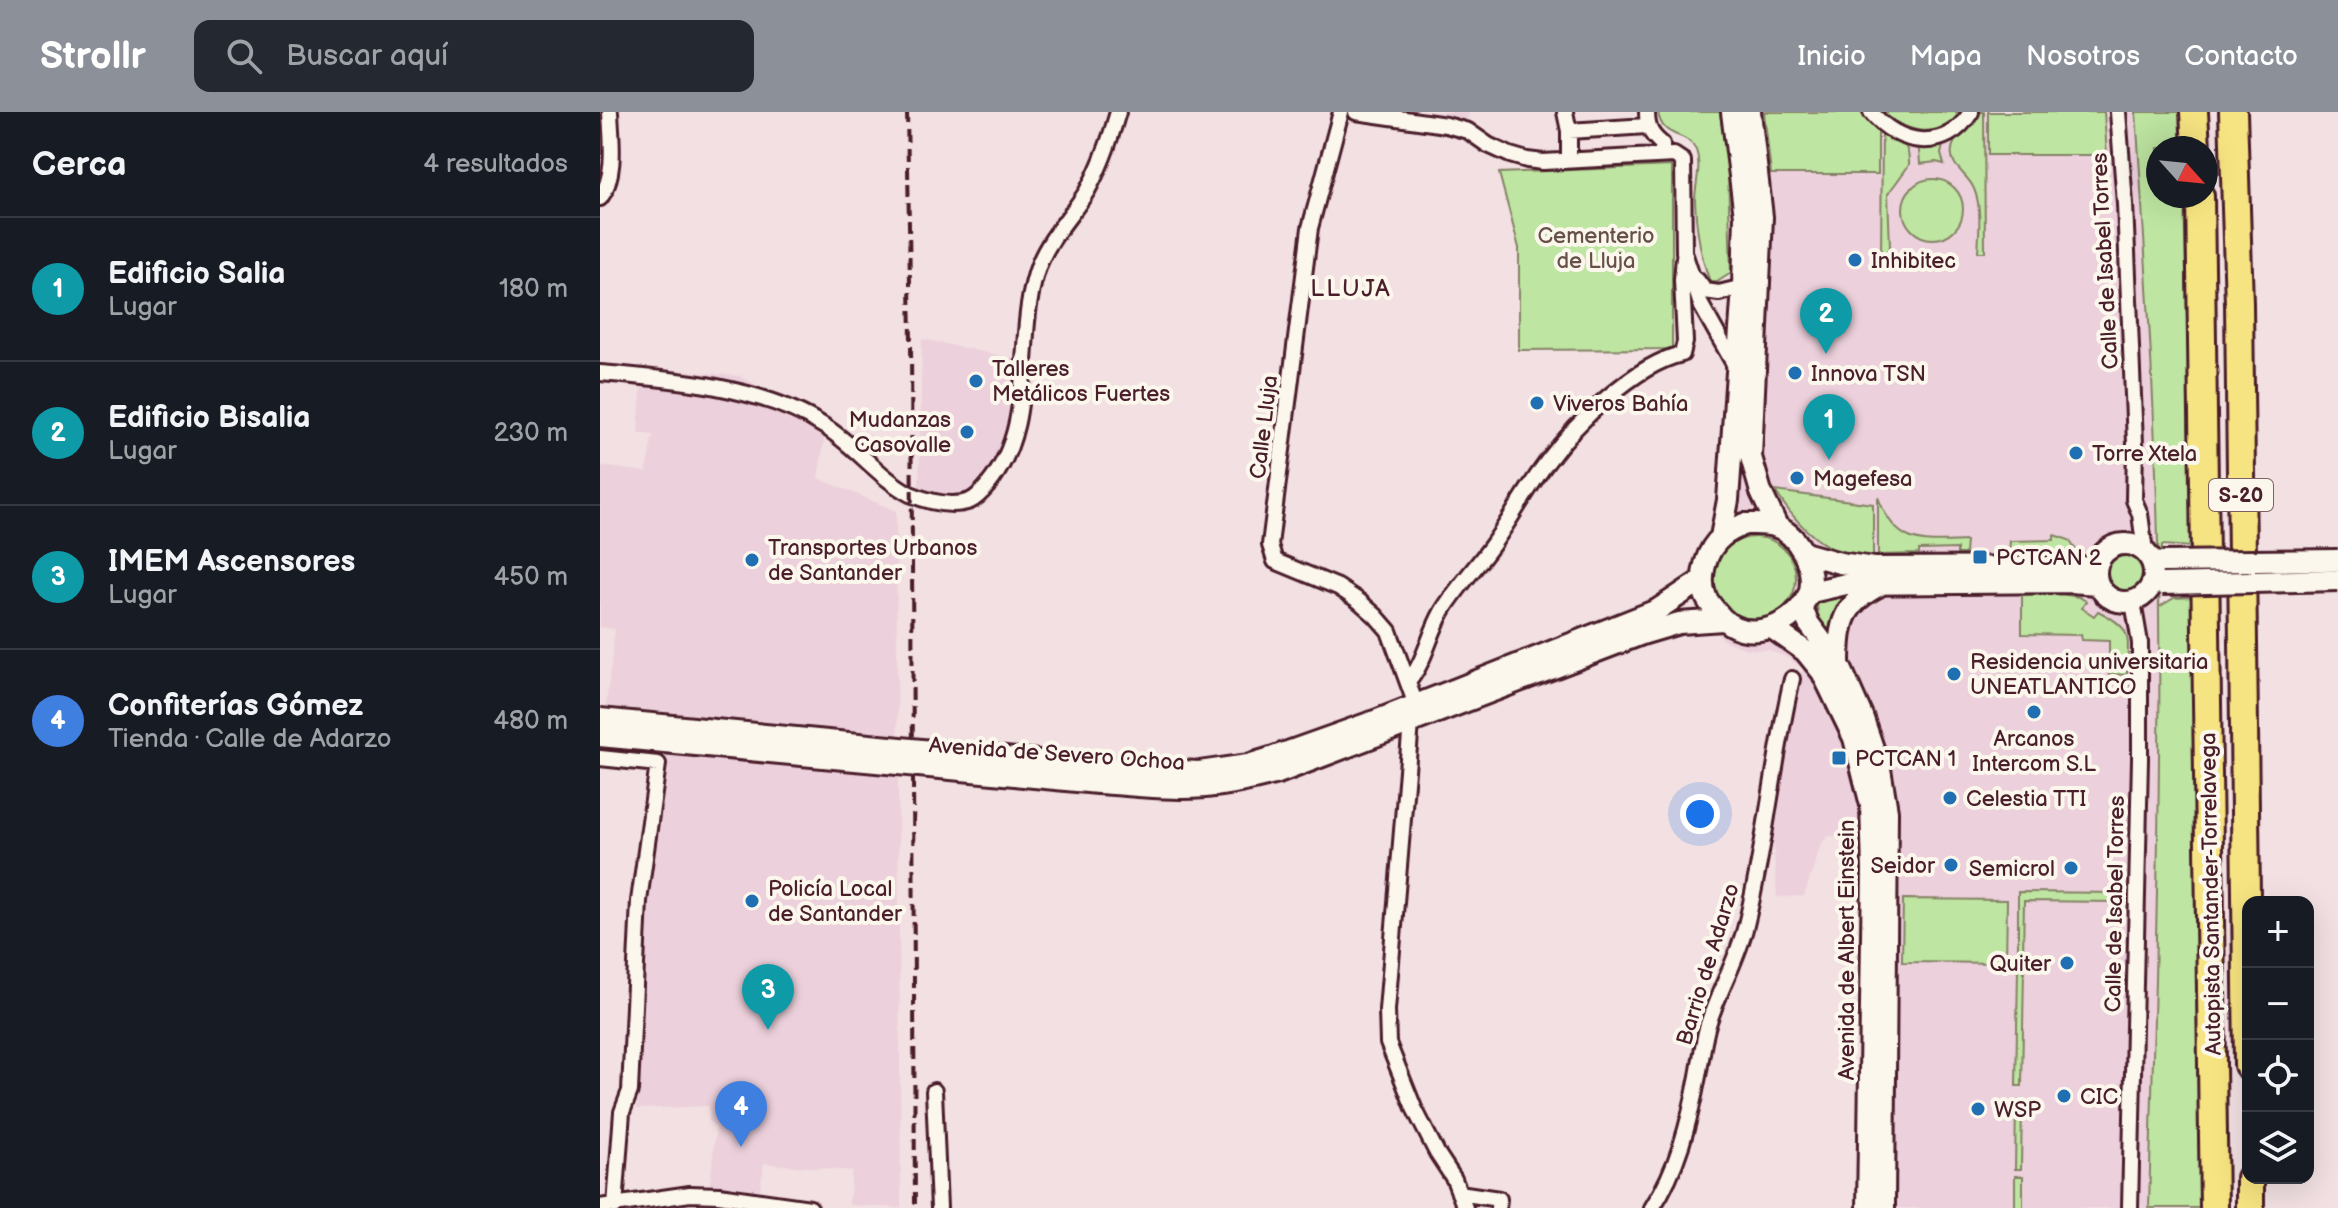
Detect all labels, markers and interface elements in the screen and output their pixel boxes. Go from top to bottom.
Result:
search box [194,20,754,92]
text: Strollr [40,34,146,79]
icon: search [222,34,266,78]
text: Buscar aquí [286,38,448,74]
text: Inicio [1797,40,1866,73]
text: Mapa [1910,40,1982,73]
text: Nosotros [2026,40,2140,73]
text: Contacto [2184,40,2298,73]
north arrow [2146,136,2218,208]
text: Cerca [32,144,127,185]
text: 4 resultados [423,149,568,180]
street label: Calle de Isabel Torres [2086,152,2125,370]
park label: Cementerio de Lluja [1537,223,1655,275]
place label: Inhibitec [1871,248,1956,275]
marker: Inhibitec [1846,251,1864,269]
text: Edificio Salia [108,256,286,292]
text: 1 [53,274,63,305]
text: 180 m [499,274,568,305]
district label: LLUJA [1310,274,1392,303]
pin: 2 [1800,288,1852,354]
text: Lugar [108,292,177,323]
place label: Talleres Metálicos Fuertes [992,356,1170,408]
place label: Innova TSN [1811,361,1926,388]
marker: Innova TSN [1786,364,1804,382]
marker: Talleres Metálicos Fuertes [967,372,985,390]
street label: Calle Lluja [1245,374,1284,481]
place label: Viveros Bahía [1553,391,1689,418]
marker: Viveros Bahía [1528,394,1546,412]
pin: 1 [1803,394,1855,460]
text: Edificio Bisalia [108,400,311,436]
place label: Mudanzas Casovalle [849,407,951,459]
text: 2 [50,418,66,449]
text: 230 m [493,418,568,449]
marker: Mudanzas Casovalle [958,423,976,441]
text: Lugar [108,436,177,467]
place label: Torre Xtela [2092,441,2197,468]
marker: Torre Xtela [2067,444,2085,462]
place label: Magefesa [1813,466,1913,493]
marker: Magefesa [1788,469,1806,487]
road number: S-20 [2209,479,2273,511]
place label: Transportes Urbanos de Santander [768,535,978,587]
text: IMEM Ascensores [108,544,355,580]
place label: PCTCAN 2 [1996,545,2102,572]
marker: PCTCAN 2 [1971,548,1989,566]
marker: Transportes Urbanos de Santander [743,551,761,569]
text: 3 [50,562,66,593]
text: 450 m [493,562,568,593]
text: Lugar [108,580,177,611]
place label: Residencia universitaria UNEATLANTICO [1970,649,2209,701]
marker: Residencia universitaria UNEATLANTICO [1945,665,1963,683]
text: Confiterías Gómez [108,688,363,724]
marker: Arcanos Intercom S.L [2025,703,2043,721]
text: 4 [50,706,66,737]
text: 480 m [493,706,568,737]
text: Tienda · Calle de Adarzo [108,724,391,755]
place label: Arcanos Intercom S.L [1972,726,2096,778]
street label: Avenida de Severo Ochoa [928,732,1186,777]
street label: Autopista Santander-Torrelavega [2195,732,2228,1056]
place label: PCTCAN 1 [1855,746,1956,773]
marker: PCTCAN 1 [1830,749,1848,767]
place label: Celestia TTI [1966,786,2086,813]
marker: Celestia TTI [1941,789,1959,807]
your location [1680,794,1720,834]
street label: Calle de Isabel Torres [2100,795,2131,1013]
street label: Avenida de Albert Einstein [1834,820,1861,1080]
place label: Seidor [1870,853,1936,880]
marker: Seidor [1942,856,1960,874]
place label: Semicrol [1969,856,2055,883]
marker: Semicrol [2062,859,2080,877]
place label: Policía Local de Santander [768,876,903,928]
street label: Barrio de Adarzo [1671,880,1746,1049]
marker: Policía Local de Santander [743,892,761,910]
map controls [2242,896,2314,1184]
button: + [2242,896,2314,968]
place label: Quiter [1989,951,2052,978]
marker: Quiter [2058,954,2076,972]
pin: 3 [742,964,794,1030]
button: − [2242,968,2314,1040]
button: locate [2242,1040,2314,1112]
pin: 4 [715,1081,767,1147]
place label: CIC [2080,1084,2118,1111]
marker: CIC [2055,1087,2073,1105]
place label: WSP [1994,1097,2041,1124]
marker: WSP [1969,1100,1987,1118]
button: layers [2242,1112,2314,1184]

